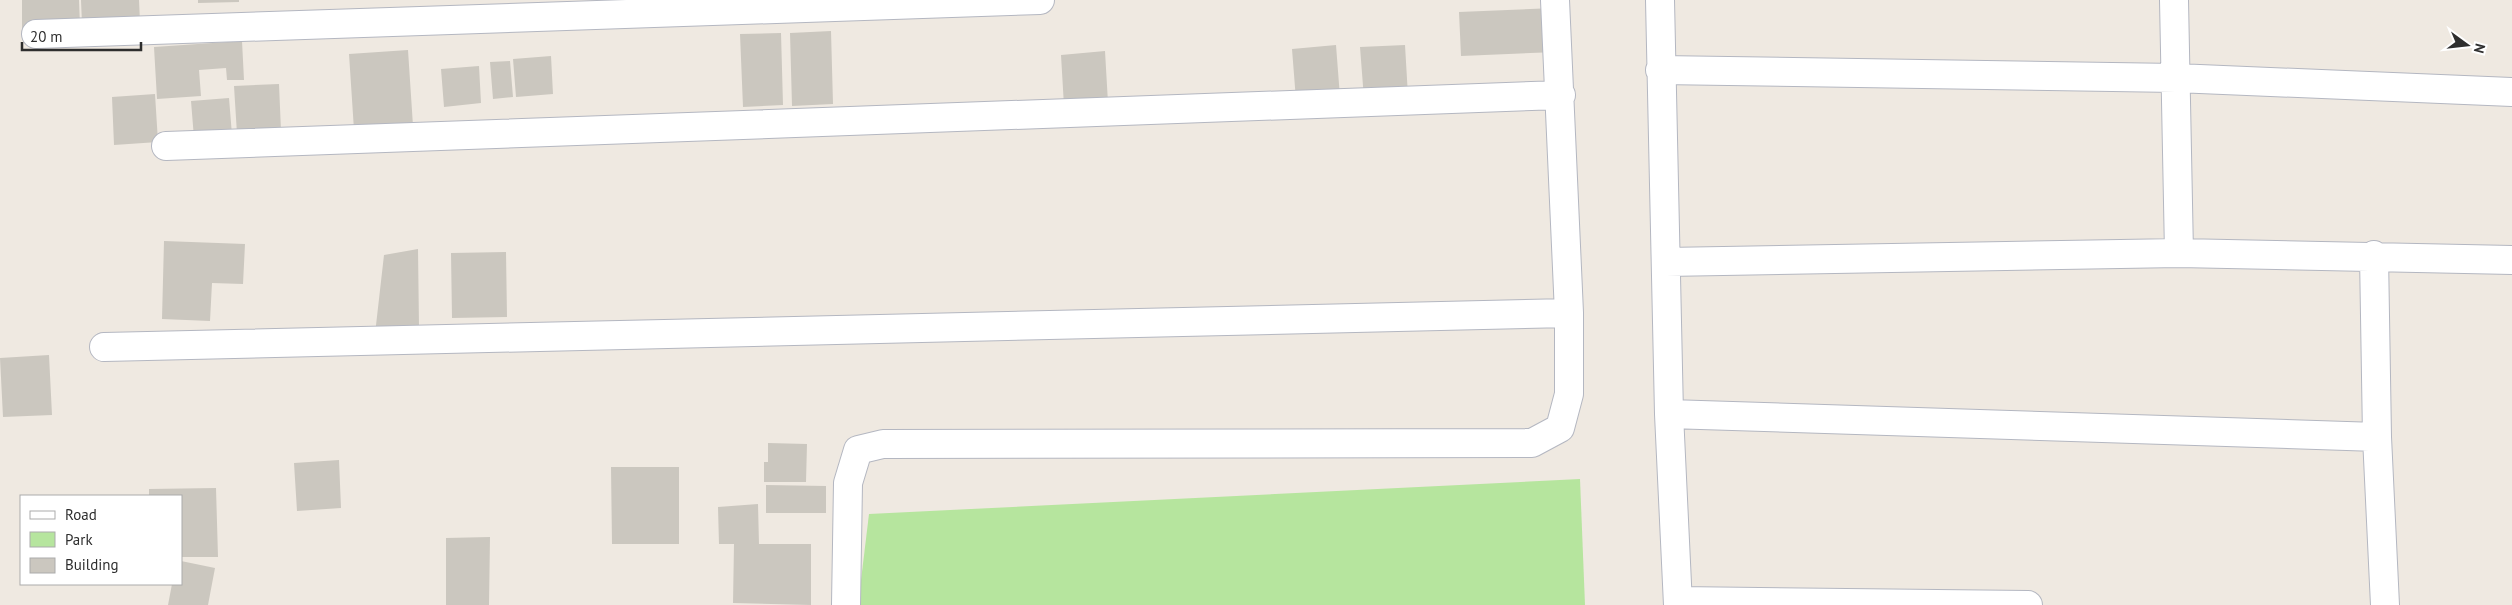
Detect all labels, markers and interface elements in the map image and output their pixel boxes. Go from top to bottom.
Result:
scale bar [22,20,141,52]
north arrow [2442,20,2492,70]
text: 20 m [30,27,63,46]
text: N [2470,42,2489,55]
legend [20,495,182,585]
text: Road [65,505,97,524]
text: Park [65,530,93,549]
text: Building [65,555,119,574]

